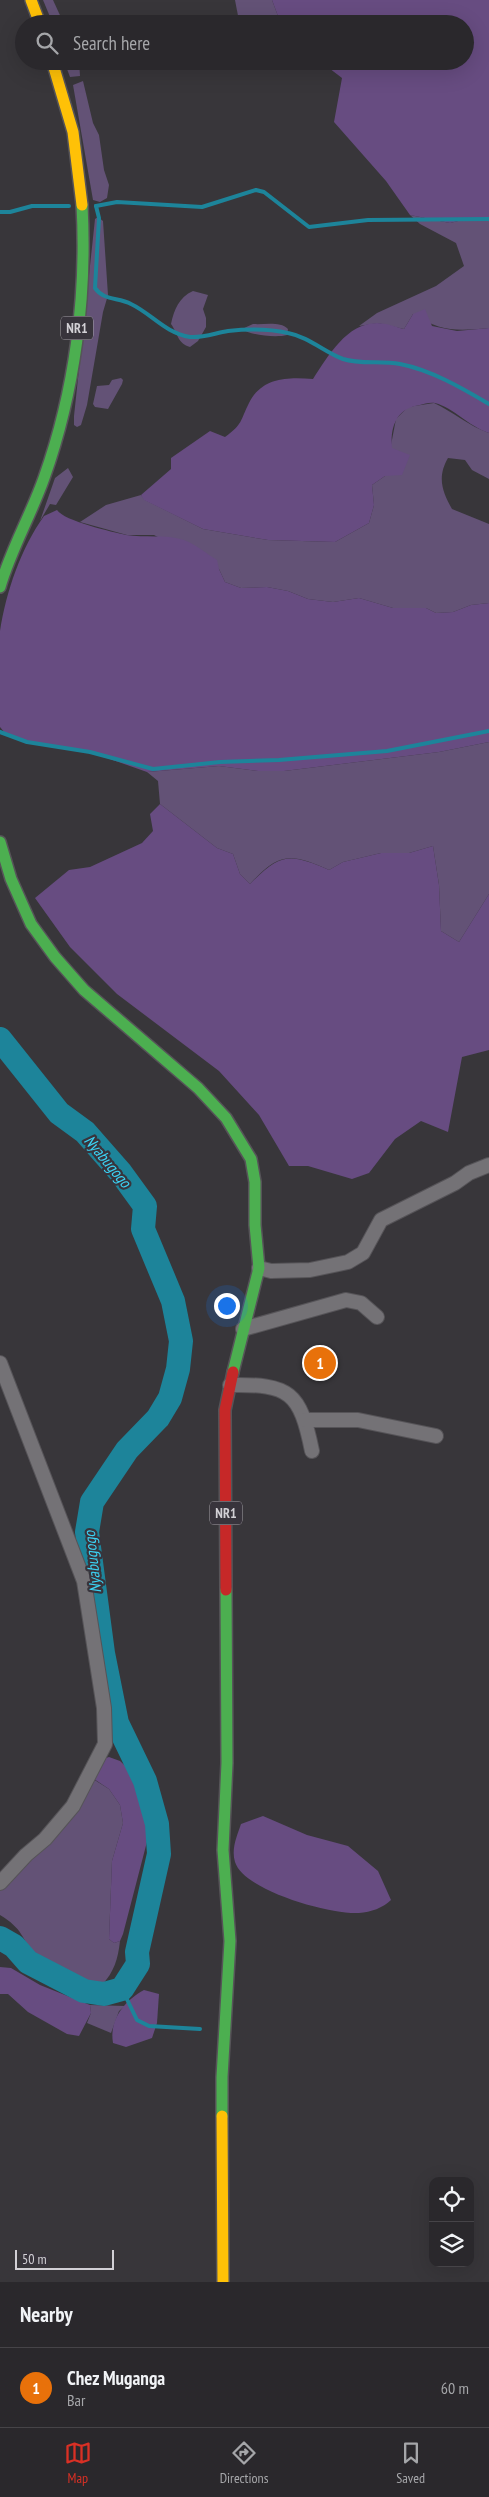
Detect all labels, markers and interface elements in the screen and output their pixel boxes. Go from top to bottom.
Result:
search box [15,15,474,70]
icon: search [33,29,61,57]
text: Search here [73,31,150,55]
road number: NR1 [61,316,93,339]
water label: Nyabugogo [80,1131,136,1192]
your location [214,1293,240,1319]
pin: 1 [304,1344,336,1382]
road number: NR1 [210,1502,242,1525]
water label: Nyabugogo [79,1529,105,1594]
map controls [429,2177,474,2267]
button: locate [429,2177,474,2222]
button: layers [429,2222,474,2267]
scale bar [15,2247,114,2270]
text: 50 m [22,2250,47,2268]
text: Nearby [20,2301,73,2328]
text: Chez Muganga [67,2366,165,2390]
text: 1 [32,2378,40,2398]
text: 60 m [441,2378,469,2398]
text: Bar [67,2390,85,2410]
tab: Map [64,2439,92,2487]
tab: Directions [220,2439,268,2487]
tab: Saved [396,2439,425,2487]

